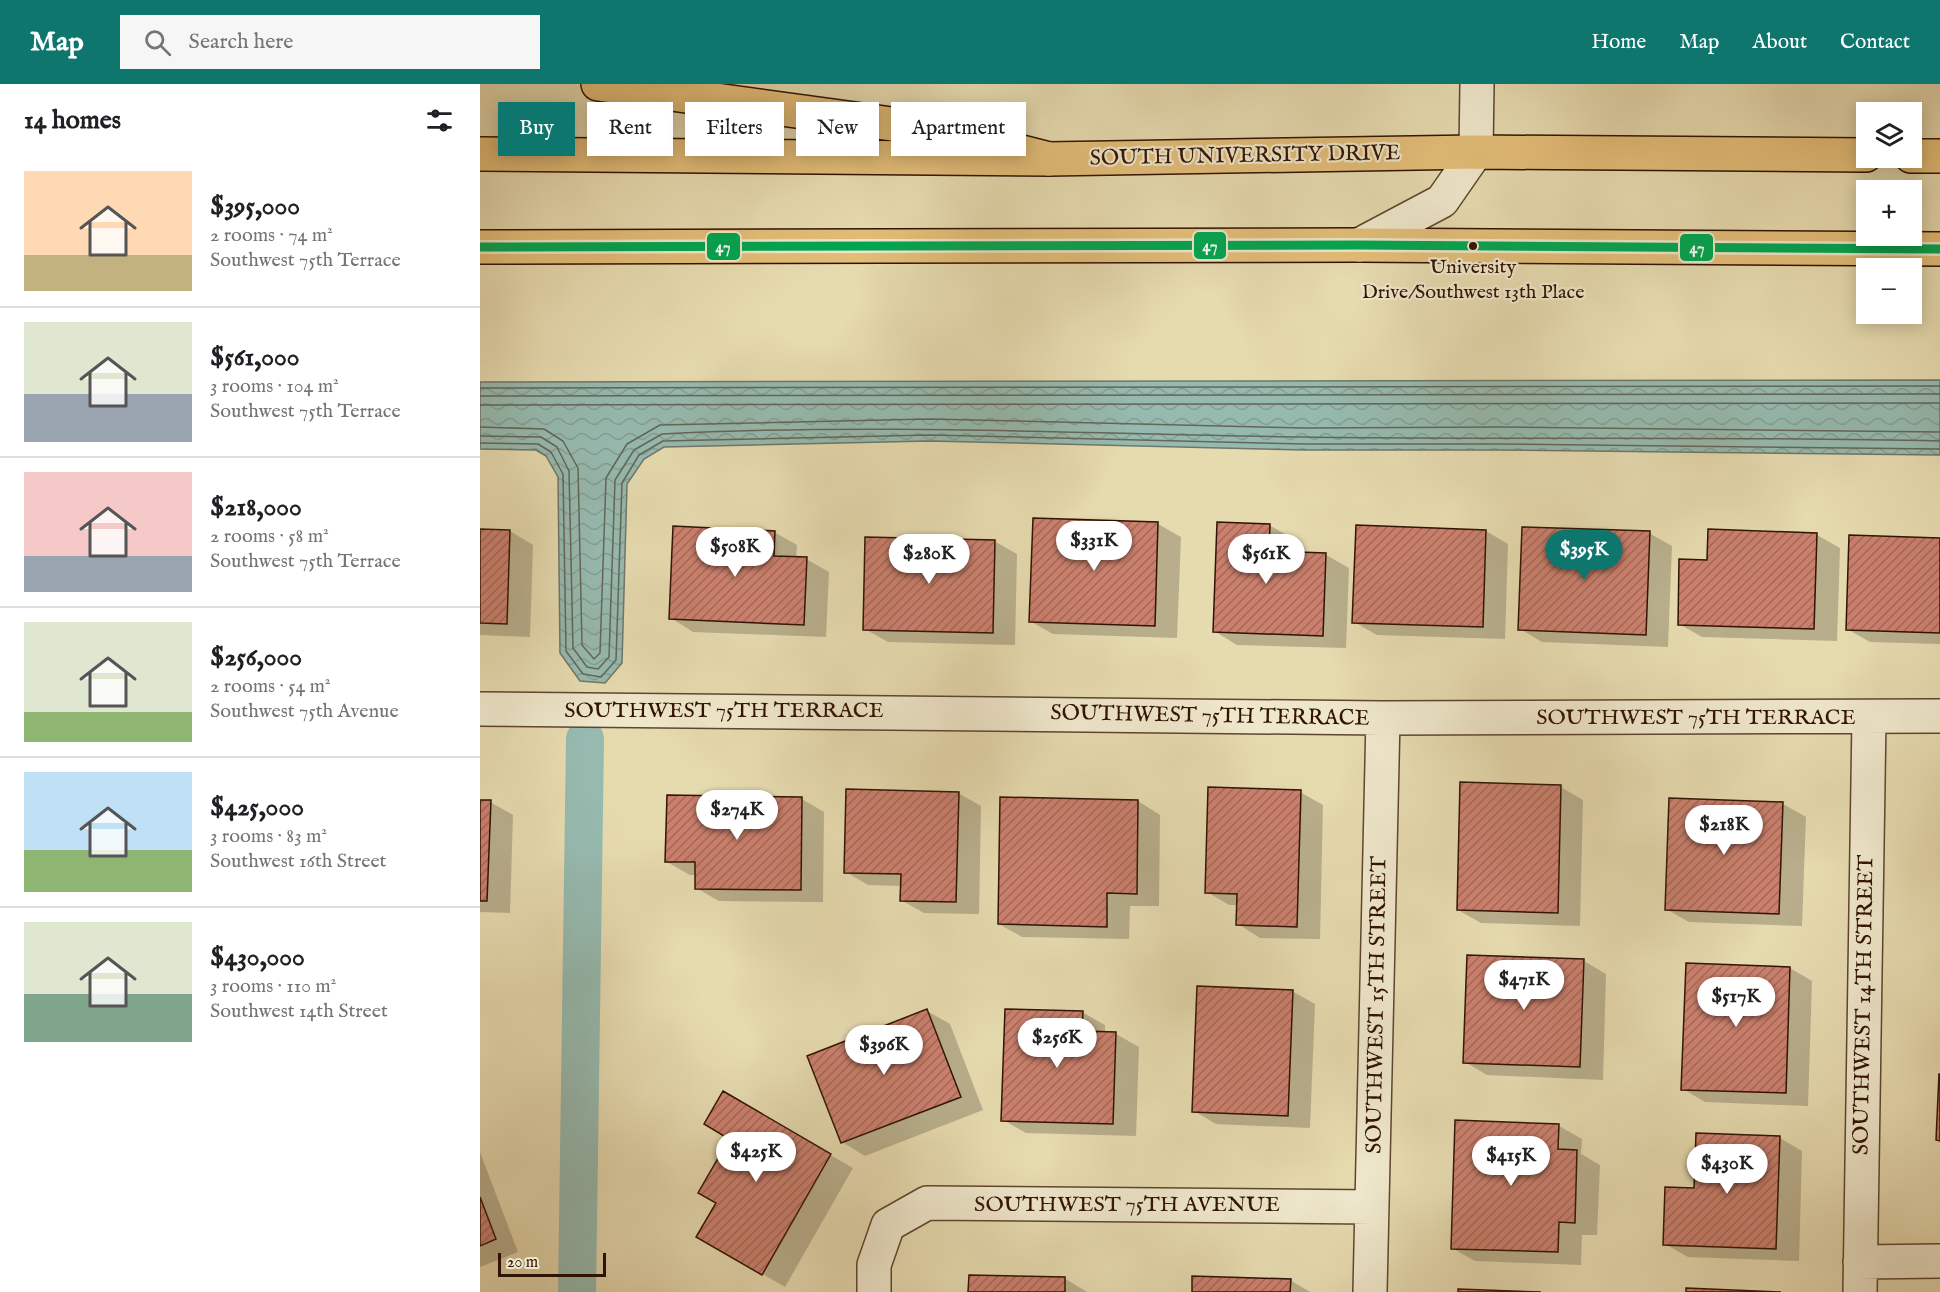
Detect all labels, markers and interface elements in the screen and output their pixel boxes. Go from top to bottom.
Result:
search box [120,15,540,69]
text: Map [30,25,84,60]
icon: search [141,26,174,59]
text: Search here [189,28,293,56]
text: Home [1591,29,1646,56]
text: Map [1679,29,1719,56]
text: About [1752,29,1807,56]
text: Contact [1840,29,1910,56]
chip: Buy [498,102,575,156]
chip: Rent [587,102,673,156]
chip: Filters [685,102,784,156]
chip: New [796,102,879,156]
chip: Apartment [891,102,1026,156]
map controls [1856,102,1922,324]
button: layers [1856,102,1922,168]
text: 14 homes [24,104,121,137]
icon: filters [423,104,456,137]
street label: SOUTH UNIVERSITY DRIVE [1089,139,1401,173]
button: + [1856,180,1922,246]
text: $395,000 [210,190,300,223]
icon: home [72,195,144,267]
text: 2 rooms · 74 m² [210,223,333,248]
line badge: 47 [1193,231,1227,260]
line badge: 47 [706,232,741,261]
line badge: 47 [1679,233,1714,262]
text: 47 [1203,237,1217,257]
text: 47 [716,238,730,258]
text: 47 [1690,239,1704,259]
marker: University Drive/Southwest 13th Place [1467,240,1479,252]
text: Southwest 75th Terrace [210,248,401,273]
place label: University Drive/Southwest 13th Place [1362,255,1584,305]
button: − [1856,258,1922,324]
text: $561,000 [210,341,299,374]
icon: home [72,346,144,418]
text: 3 rooms · 104 m² [210,374,339,399]
text: Southwest 75th Terrace [210,399,401,424]
text: $218,000 [210,491,302,524]
icon: home [72,496,144,568]
pin: $331K [1052,521,1136,572]
text: 2 rooms · 58 m² [210,524,329,549]
pin: $508K [693,527,777,578]
text: $331K [1070,528,1118,553]
pin: $395K [1542,530,1626,581]
text: $508K [710,534,760,559]
pin: $280K [887,534,971,585]
pin: $561K [1224,534,1308,585]
text: $395K [1560,537,1608,562]
text: $280K [903,541,955,566]
text: $561K [1242,541,1290,566]
text: Southwest 75th Terrace [210,549,401,574]
text: $256,000 [210,641,302,674]
icon: home [72,646,144,718]
text: 2 rooms · 54 m² [210,674,331,699]
street label: SOUTHWEST 75TH TERRACE [564,697,884,725]
text: Southwest 75th Avenue [210,699,399,724]
street label: SOUTHWEST 75TH TERRACE [1050,699,1370,733]
street label: SOUTHWEST 75TH TERRACE [1536,704,1856,732]
pin: $274K [695,790,779,841]
text: $425,000 [210,791,304,824]
icon: home [72,796,144,868]
text: $274K [710,797,764,822]
pin: $218K [1682,805,1766,856]
text: $218K [1699,812,1749,837]
text: 3 rooms · 83 m² [210,824,327,849]
text: Southwest 16th Street [210,849,386,874]
street label: SOUTHWEST 14TH STREET [1847,855,1881,1155]
street label: SOUTHWEST 15TH STREET [1360,856,1394,1154]
text: $430,000 [210,941,305,974]
icon: home [72,946,144,1018]
pin: $471K [1482,960,1566,1011]
text: $471K [1498,967,1550,992]
text: 3 rooms · 110 m² [210,974,336,999]
pin: $517K [1694,977,1778,1028]
text: $517K [1711,984,1761,1009]
text: Southwest 14th Street [210,999,388,1024]
pin: $256K [1015,1018,1099,1069]
pin: $396K [842,1025,926,1076]
text: $256K [1032,1025,1082,1050]
text: $396K [859,1032,909,1057]
pin: $425K [714,1132,798,1183]
pin: $415K [1469,1136,1553,1187]
text: $425K [730,1139,782,1164]
text: $415K [1486,1143,1536,1168]
pin: $430K [1685,1144,1769,1195]
text: $430K [1701,1151,1753,1176]
street label: SOUTHWEST 75TH AVENUE [974,1191,1280,1219]
scale bar [498,1250,606,1278]
text: 20 m [507,1253,538,1273]

